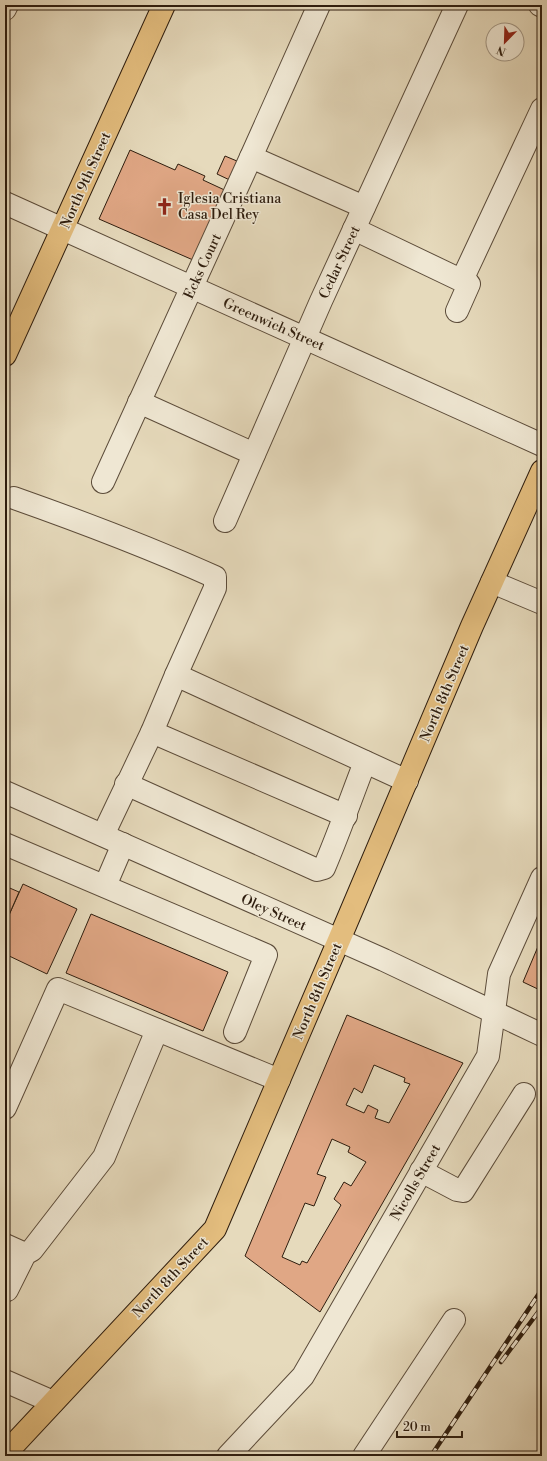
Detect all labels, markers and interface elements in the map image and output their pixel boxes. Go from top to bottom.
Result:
north arrow [485,22,525,62]
text: N [494,42,508,58]
street label: North 9th Street [57,129,115,231]
place label: Iglesia Cristiana Casa Del Rey [178,190,282,224]
church icon: Iglesia Cristiana Casa Del Rey [155,196,175,216]
street label: Cedar Street [315,223,365,302]
street label: Ecks Court [180,231,226,302]
street label: Greenwich Street [220,294,327,355]
street label: North 8th Street [416,642,474,745]
street label: Oley Street [238,890,309,935]
street label: North 8th Street [289,940,347,1043]
street label: Nicolls Street [387,1141,445,1224]
street label: North 8th Street [129,1234,213,1322]
scale bar [397,1413,462,1439]
text: 20 m [403,1420,431,1435]

